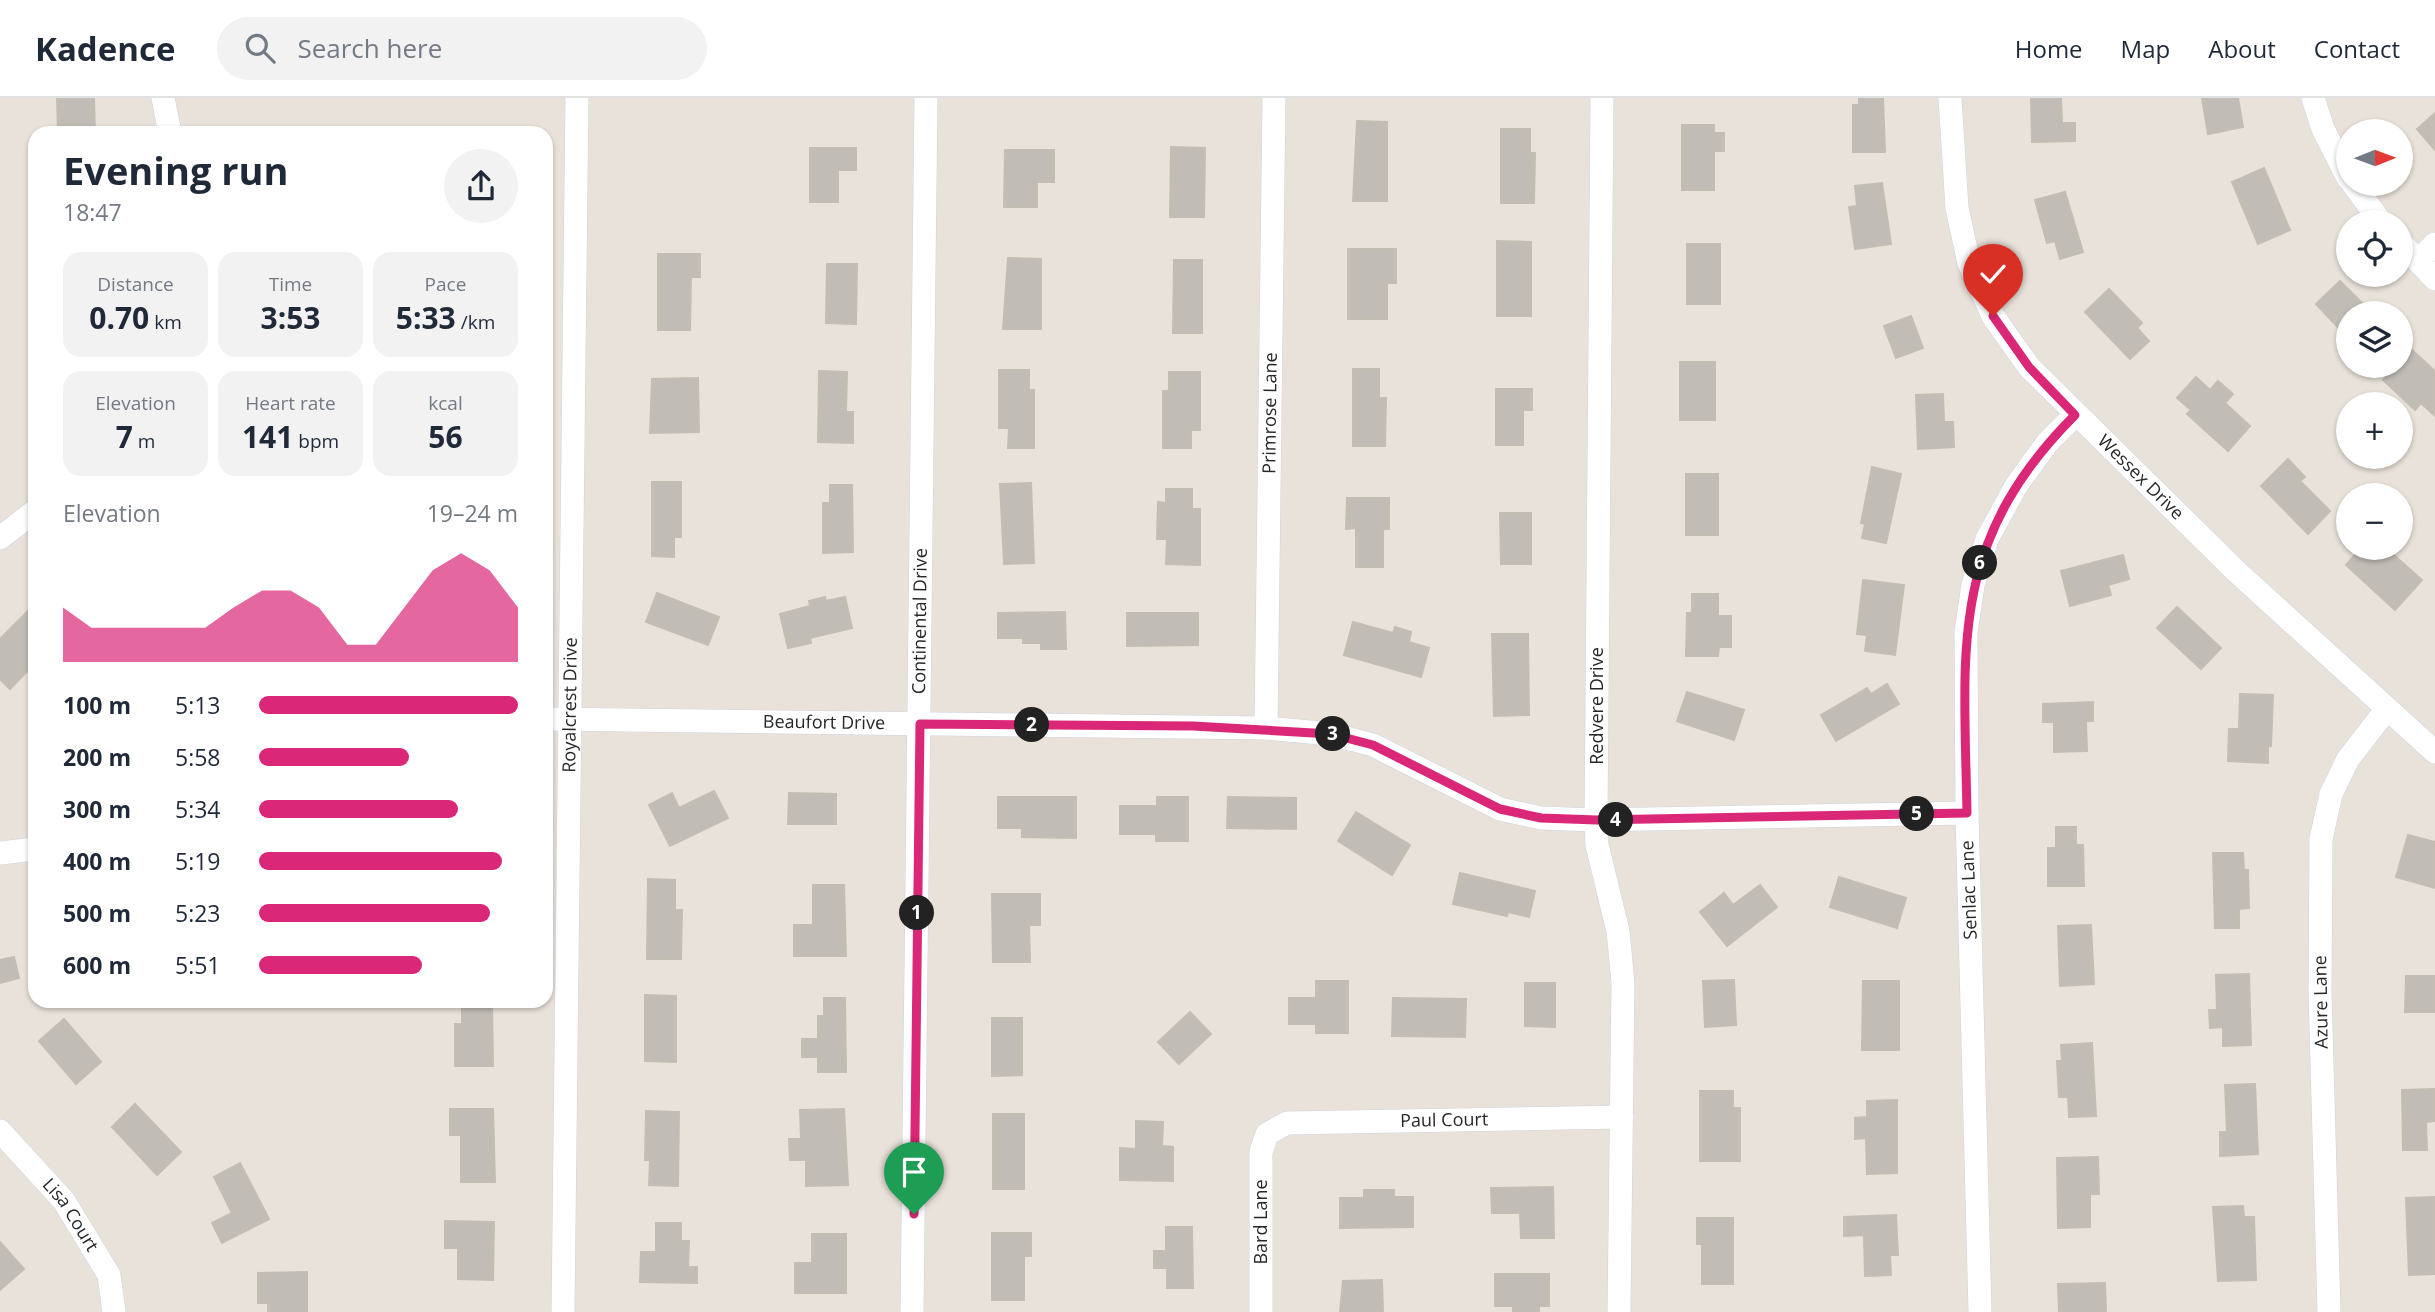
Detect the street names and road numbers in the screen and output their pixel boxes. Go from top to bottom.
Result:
street label: Primrose Lane [1256,352,1282,474]
street label: Wessex Drive [2093,428,2190,524]
street label: Continental Drive [906,548,932,694]
street label: Royalcrest Drive [556,637,582,773]
street label: Redvere Drive [1584,647,1608,765]
street label: Beaufort Drive [763,709,885,734]
street label: Senlac Lane [1954,840,1982,940]
street label: Azure Lane [2307,955,2333,1049]
street label: Paul Court [1400,1106,1488,1132]
street label: Lisa Court [38,1172,105,1256]
street label: Bard Lane [1248,1179,1272,1265]

